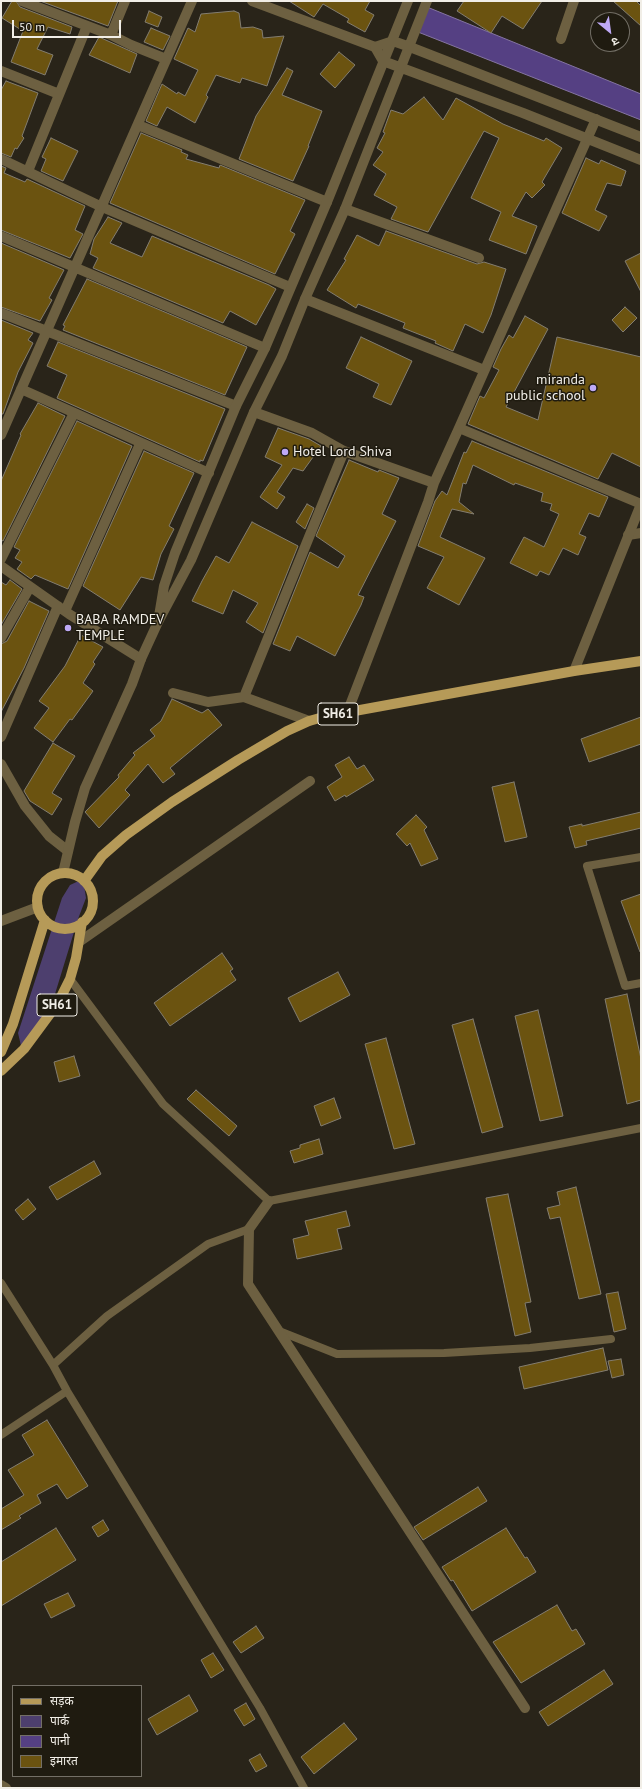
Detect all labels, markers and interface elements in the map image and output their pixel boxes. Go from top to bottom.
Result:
scale bar [14,12,123,38]
north arrow [590,12,630,52]
text: 50 m [19,19,45,34]
text: उ [609,34,622,49]
place label: miranda public school [505,372,585,404]
marker: miranda public school [588,383,598,393]
place label: Hotel Lord Shiva [293,444,392,460]
marker: Hotel Lord Shiva [280,447,290,457]
place label: BABA RAMDEV TEMPLE [76,612,164,644]
marker: BABA RAMDEV TEMPLE [63,623,73,633]
road number: SH61 [318,703,358,725]
road number: SH61 [37,994,77,1016]
legend [12,1685,142,1777]
text: सड़क [50,1693,74,1708]
text: पार्क [50,1713,69,1728]
text: पानी [50,1733,70,1748]
text: इमारत [50,1753,78,1768]

